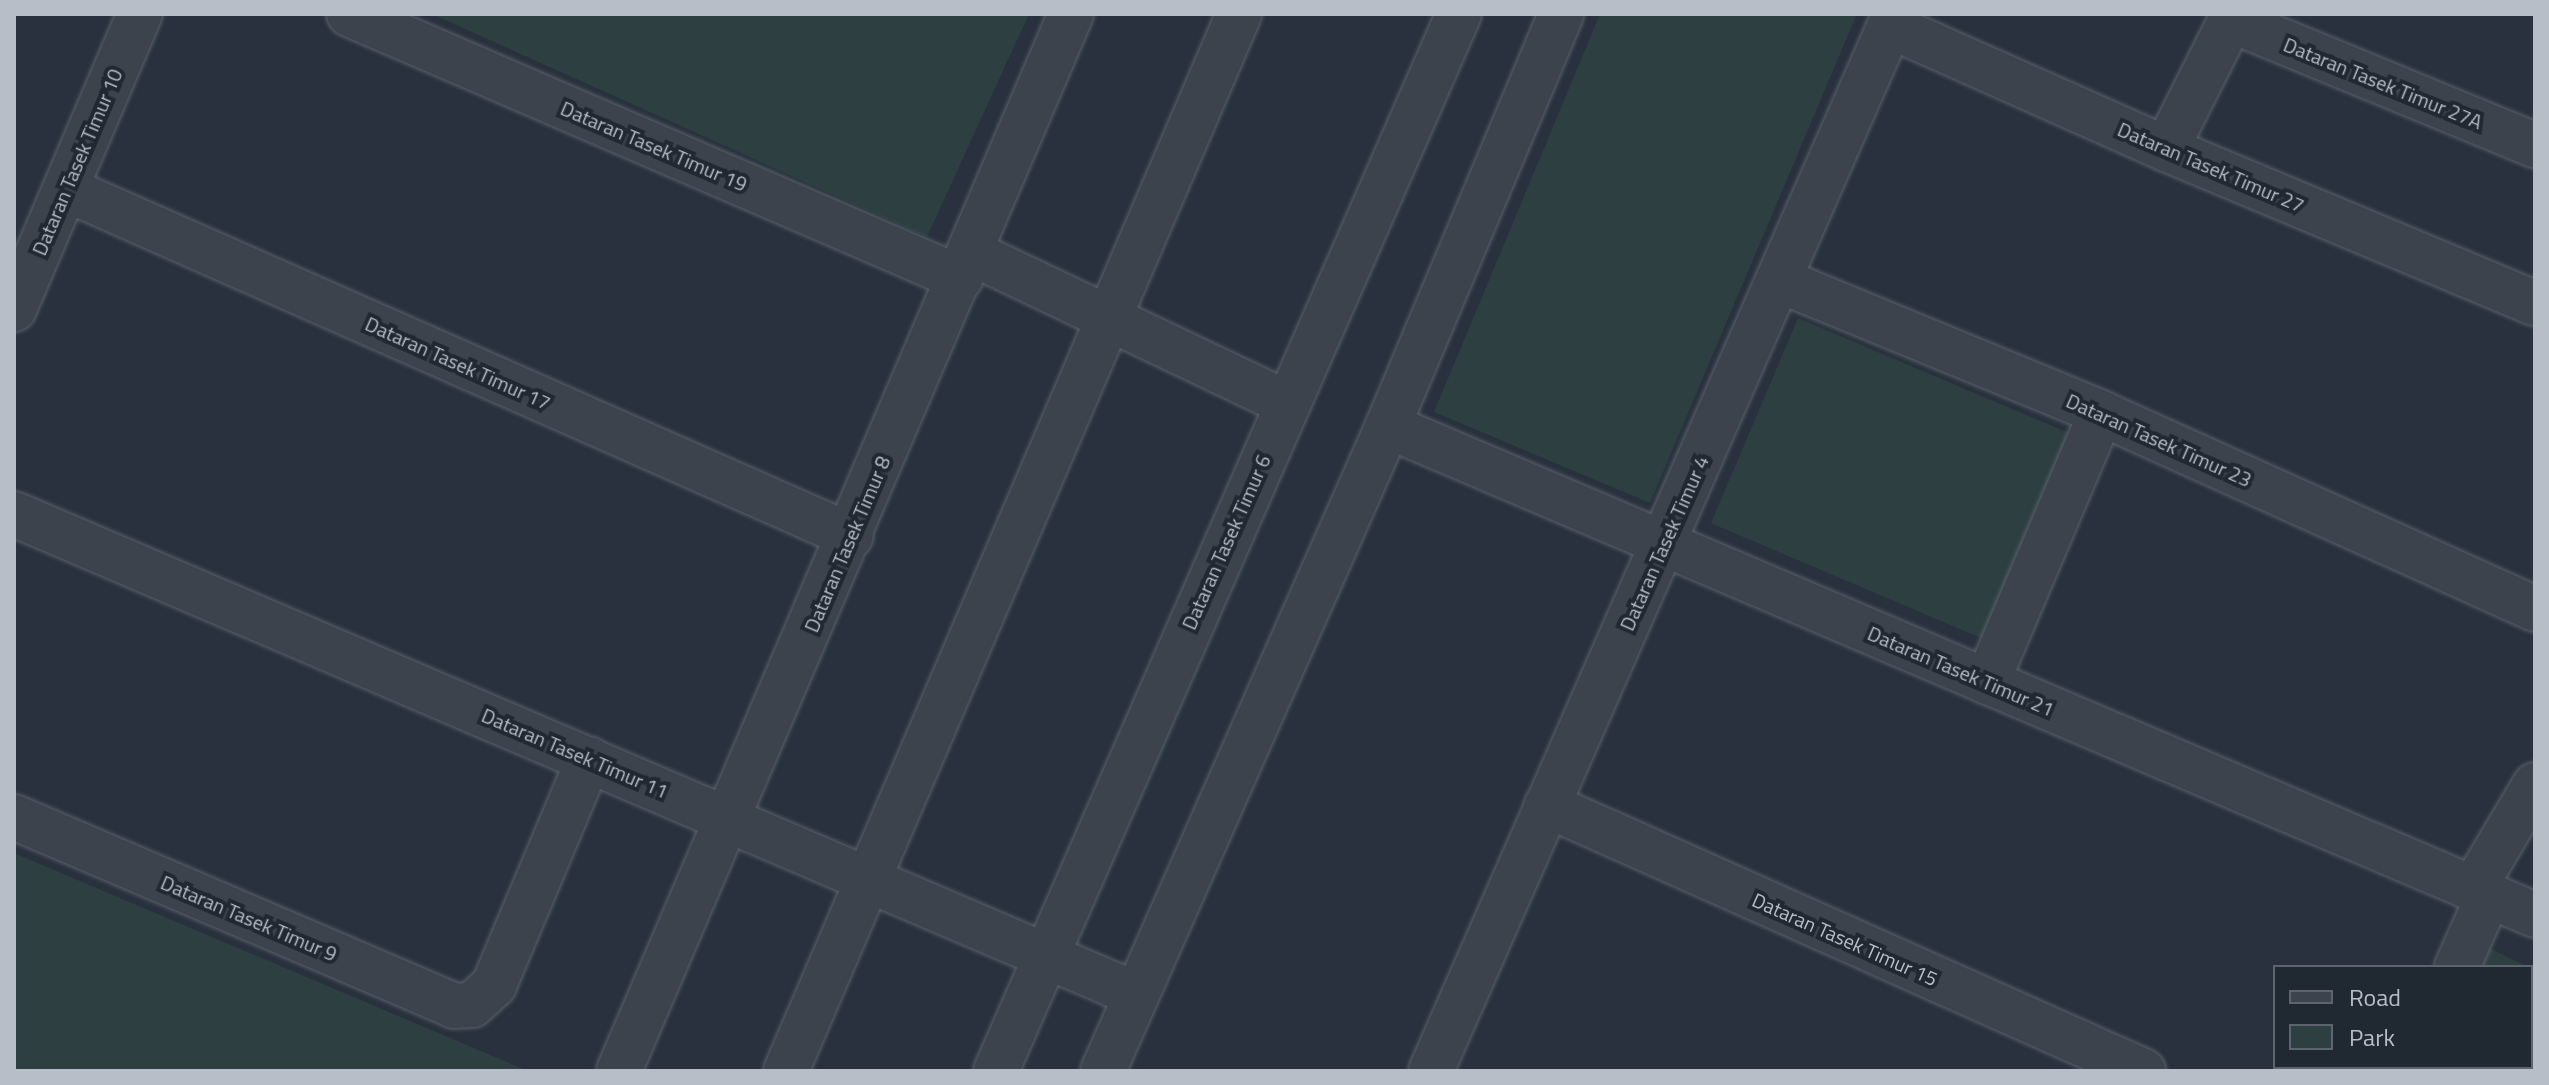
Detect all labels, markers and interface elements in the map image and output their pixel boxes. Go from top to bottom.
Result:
street label: Dataran Tasek Timur 27A [2280,32,2486,134]
street label: Dataran Tasek Timur 10 [27,65,127,259]
street label: Dataran Tasek Timur 19 [557,96,751,196]
street label: Dataran Tasek Timur 27 [2114,117,2308,217]
street label: Dataran Tasek Timur 17 [362,311,554,415]
street label: Dataran Tasek Timur 23 [2063,388,2255,492]
street label: Dataran Tasek Timur 6 [1177,451,1275,633]
street label: Dataran Tasek Timur 8 [799,452,895,636]
street label: Dataran Tasek Timur 4 [1615,452,1713,634]
street label: Dataran Tasek Timur 21 [1864,621,2058,721]
street label: Dataran Tasek Timur 11 [478,703,672,803]
street label: Dataran Tasek Timur 9 [157,870,341,966]
street label: Dataran Tasek Timur 15 [1749,887,1941,991]
legend [2273,965,2533,1069]
text: Road [2349,979,2401,1015]
text: Park [2349,1019,2395,1055]

